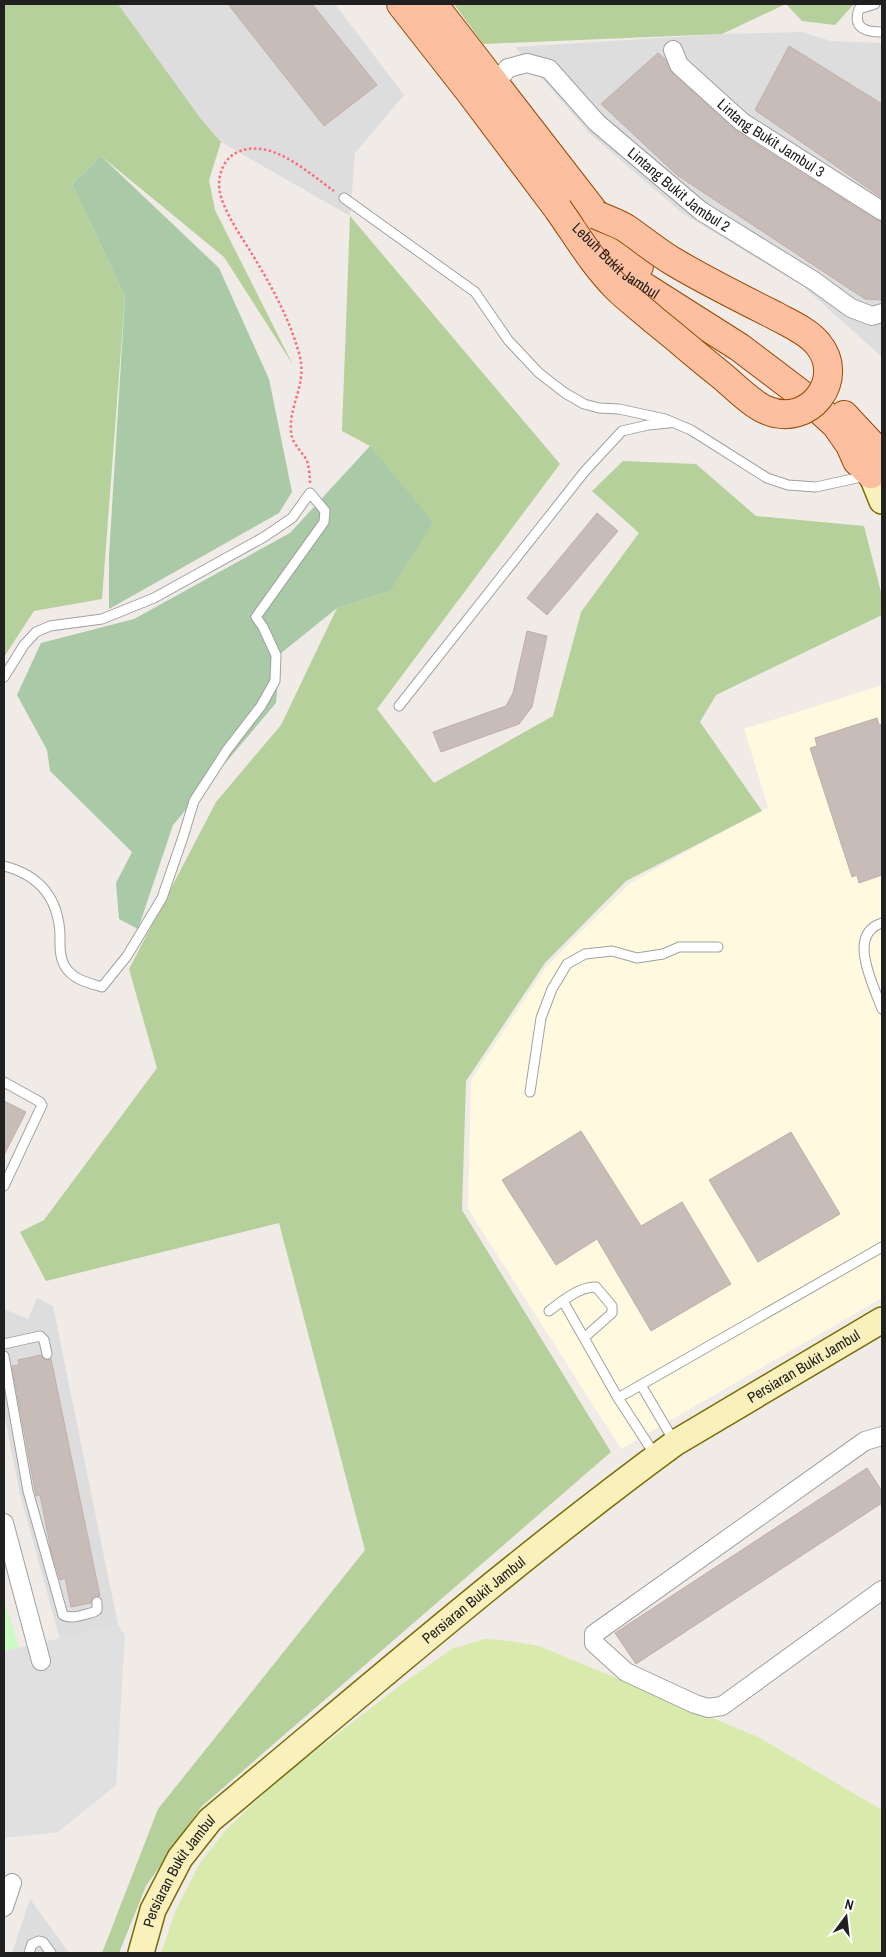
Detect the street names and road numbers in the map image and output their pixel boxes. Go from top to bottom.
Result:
street label: Lintang Bukit Jambul 3 [713,94,829,182]
street label: Lintang Bukit Jambul 2 [623,142,734,237]
street label: Lebuh Bukit Jambul [568,218,663,304]
street label: Persiaran Bukit Jambul [743,1324,864,1408]
street label: Persiaran Bukit Jambul [417,1551,530,1648]
street label: Persiaran Bukit Jambul [138,1809,219,1930]

